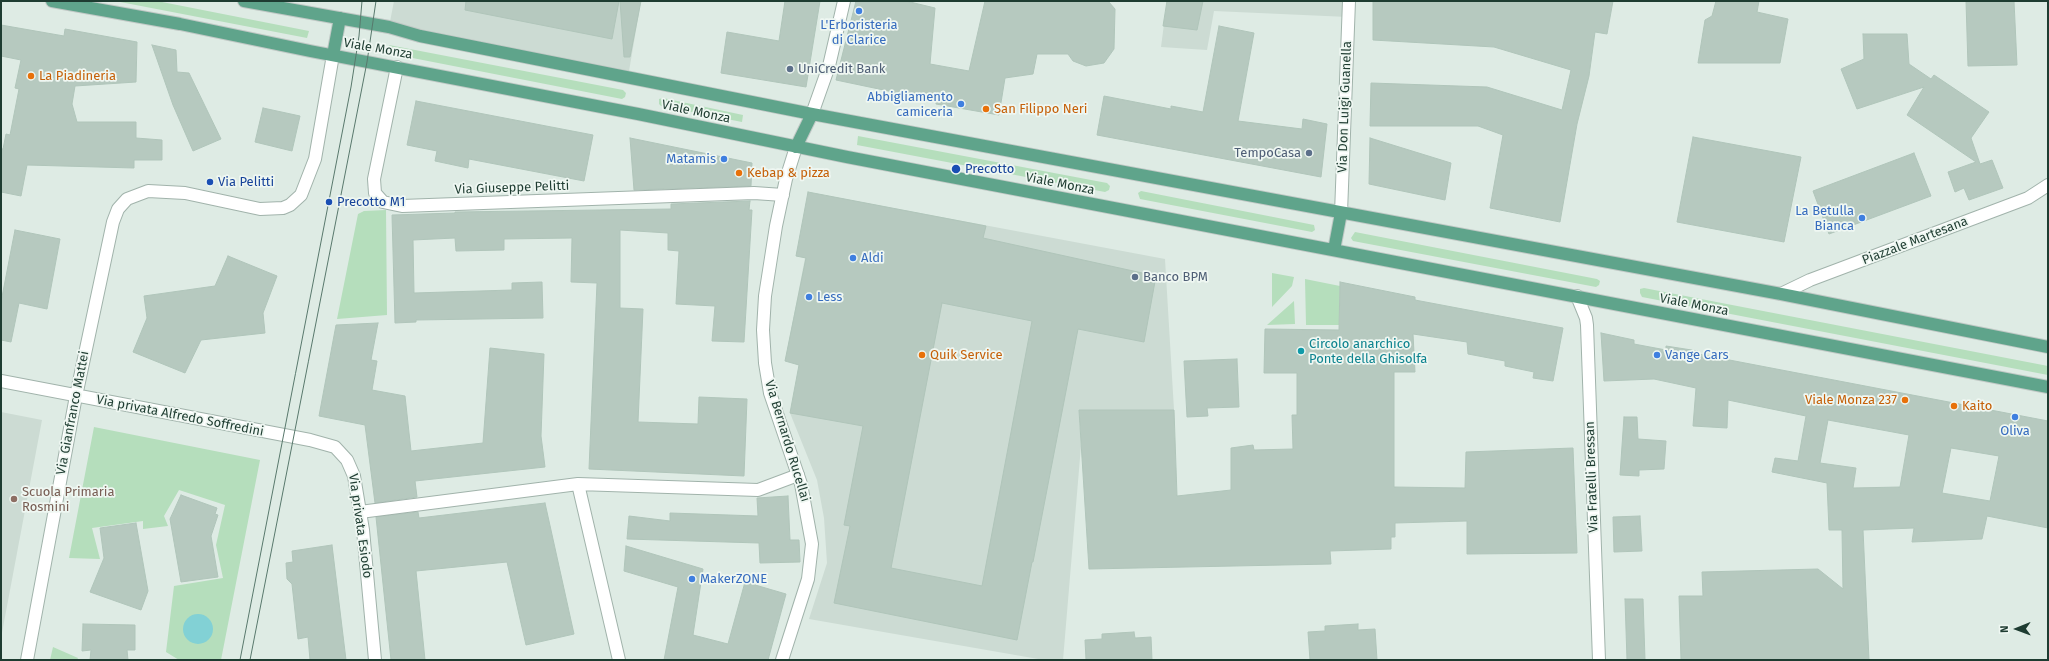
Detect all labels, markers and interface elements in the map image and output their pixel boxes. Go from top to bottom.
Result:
marker: L'Erboristeria di Clarice [854,6,864,16]
place label: L'Erboristeria di Clarice [820,17,898,48]
street label: Viale Monza [342,35,414,63]
street label: Via Don Luigi Guanella [1335,41,1355,173]
place label: UniCredit Bank [798,61,886,77]
marker: UniCredit Bank [785,64,795,74]
place label: La Piadineria [39,68,116,84]
marker: La Piadineria [26,71,36,81]
place label: Abbigliamento camiceria [867,89,953,120]
street label: Viale Monza [660,97,732,127]
marker: Abbigliamento camiceria [956,99,966,109]
place label: San Filippo Neri [994,101,1087,117]
marker: San Filippo Neri [981,104,991,114]
place label: TempoCasa [1234,145,1301,161]
marker: TempoCasa [1304,148,1314,158]
place label: Matamis [666,151,716,167]
marker: Matamis [719,154,729,164]
place label: Precotto [965,161,1014,177]
marker: Precotto [950,163,962,175]
place label: Kebap & pizza [747,165,830,181]
marker: Kebap & pizza [734,168,744,178]
street label: Viale Monza [1024,170,1096,198]
place label: Via Pelitti [218,174,274,190]
marker: Via Pelitti [205,177,215,187]
street label: Via Giuseppe Pelitti [454,178,570,198]
place label: Precotto M1 [337,194,405,210]
marker: Precotto M1 [324,197,334,207]
place label: La Betulla Bianca [1795,203,1854,234]
marker: La Betulla Bianca [1857,213,1867,223]
street label: Piazzale Martesana [1860,214,1970,268]
place label: Aldi [861,250,884,266]
marker: Aldi [848,253,858,263]
place label: Banco BPM [1143,269,1208,285]
marker: Banco BPM [1130,272,1140,282]
place label: Less [817,289,842,305]
street label: Viale Monza [1658,291,1730,319]
marker: Less [804,292,814,302]
place label: Circolo anarchico Ponte della Ghisolfa [1309,336,1427,367]
marker: Circolo anarchico Ponte della Ghisolfa [1296,346,1306,356]
place label: Quik Service [930,347,1003,363]
place label: Vange Cars [1665,347,1729,363]
street label: Via Gianfranco Mattei [53,350,93,476]
marker: Quik Service [917,350,927,360]
marker: Vange Cars [1652,350,1662,360]
street label: Via Bernardo Rucellai [761,378,813,504]
street label: Via privata Alfredo Soffredini [95,392,265,440]
place label: Viale Monza 237 [1805,392,1897,408]
marker: Viale Monza 237 [1900,395,1910,405]
place label: Kaito [1962,398,1992,414]
marker: Kaito [1949,401,1959,411]
marker: Oliva [2010,412,2020,422]
street label: Via Fratelli Bressan [1582,421,1602,533]
place label: Oliva [2000,423,2030,439]
street label: Via privata Esiodo [345,473,375,579]
place label: Scuola Primaria Rosmini [22,484,115,515]
marker: Scuola Primaria Rosmini [9,494,19,504]
place label: MakerZONE [700,571,767,587]
marker: MakerZONE [687,574,697,584]
north arrow [1997,609,2037,649]
text: N [1998,625,2011,633]

